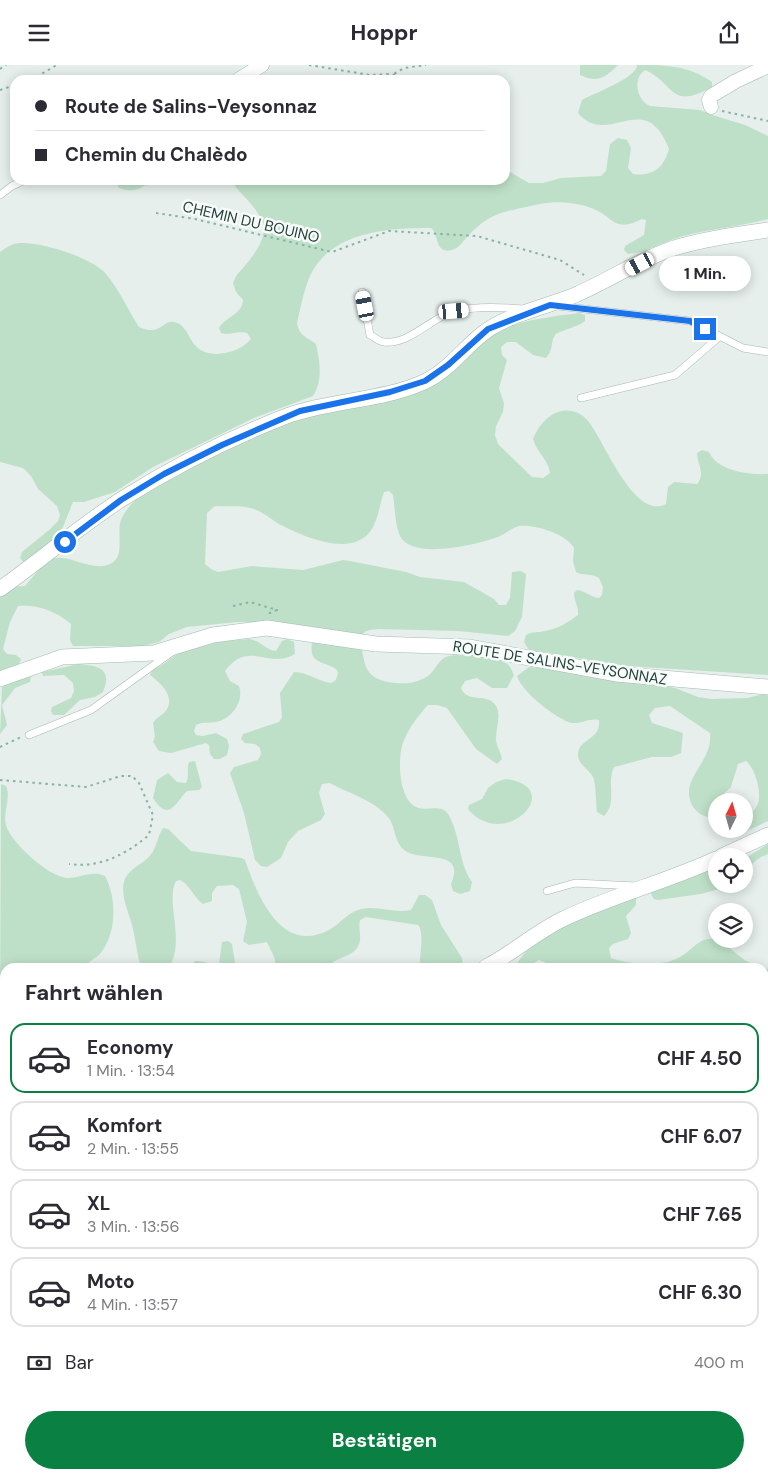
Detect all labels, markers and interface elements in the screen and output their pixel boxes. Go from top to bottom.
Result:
text: Hoppr [351,18,417,47]
icon: menu [25,19,53,47]
icon: share [715,19,743,47]
text: Route de Salins-Veysonnaz [65,94,317,119]
text: Chemin du Chalèdo [65,142,248,167]
street label: CHEMIN DU BOUINO [181,197,321,247]
car [623,250,656,278]
callout: 1 Min. [659,257,751,291]
text: 1 Min. [684,263,726,284]
car [354,290,375,322]
car [438,302,469,320]
route end [694,318,716,340]
route start [54,531,76,553]
street label: ROUTE DE SALINS-VEYSONNAZ [452,636,668,690]
north arrow [708,793,752,837]
map controls [708,793,753,948]
button: locate [708,848,753,893]
button: layers [708,903,753,948]
text: Fahrt wählen [25,978,163,1007]
text: Economy [87,1035,174,1060]
icon: car [27,1036,72,1081]
text: CHF 4.50 [657,1046,742,1071]
text: 1 Min. · 13:54 [87,1060,175,1081]
text: Komfort [87,1113,162,1138]
icon: car [27,1114,72,1159]
text: CHF 6.07 [660,1124,742,1149]
text: 2 Min. · 13:55 [87,1138,179,1159]
text: XL [87,1191,110,1216]
icon: car [27,1192,72,1237]
text: CHF 7.65 [663,1202,742,1227]
text: 3 Min. · 13:56 [87,1216,180,1237]
text: Moto [87,1269,135,1294]
icon: car [27,1270,72,1315]
text: CHF 6.30 [658,1280,742,1305]
text: 4 Min. · 13:57 [87,1294,178,1315]
icon: cash [25,1349,53,1377]
text: Bar [65,1350,94,1375]
text: 400 m [694,1352,744,1373]
button: Bestätigen [25,1411,744,1469]

